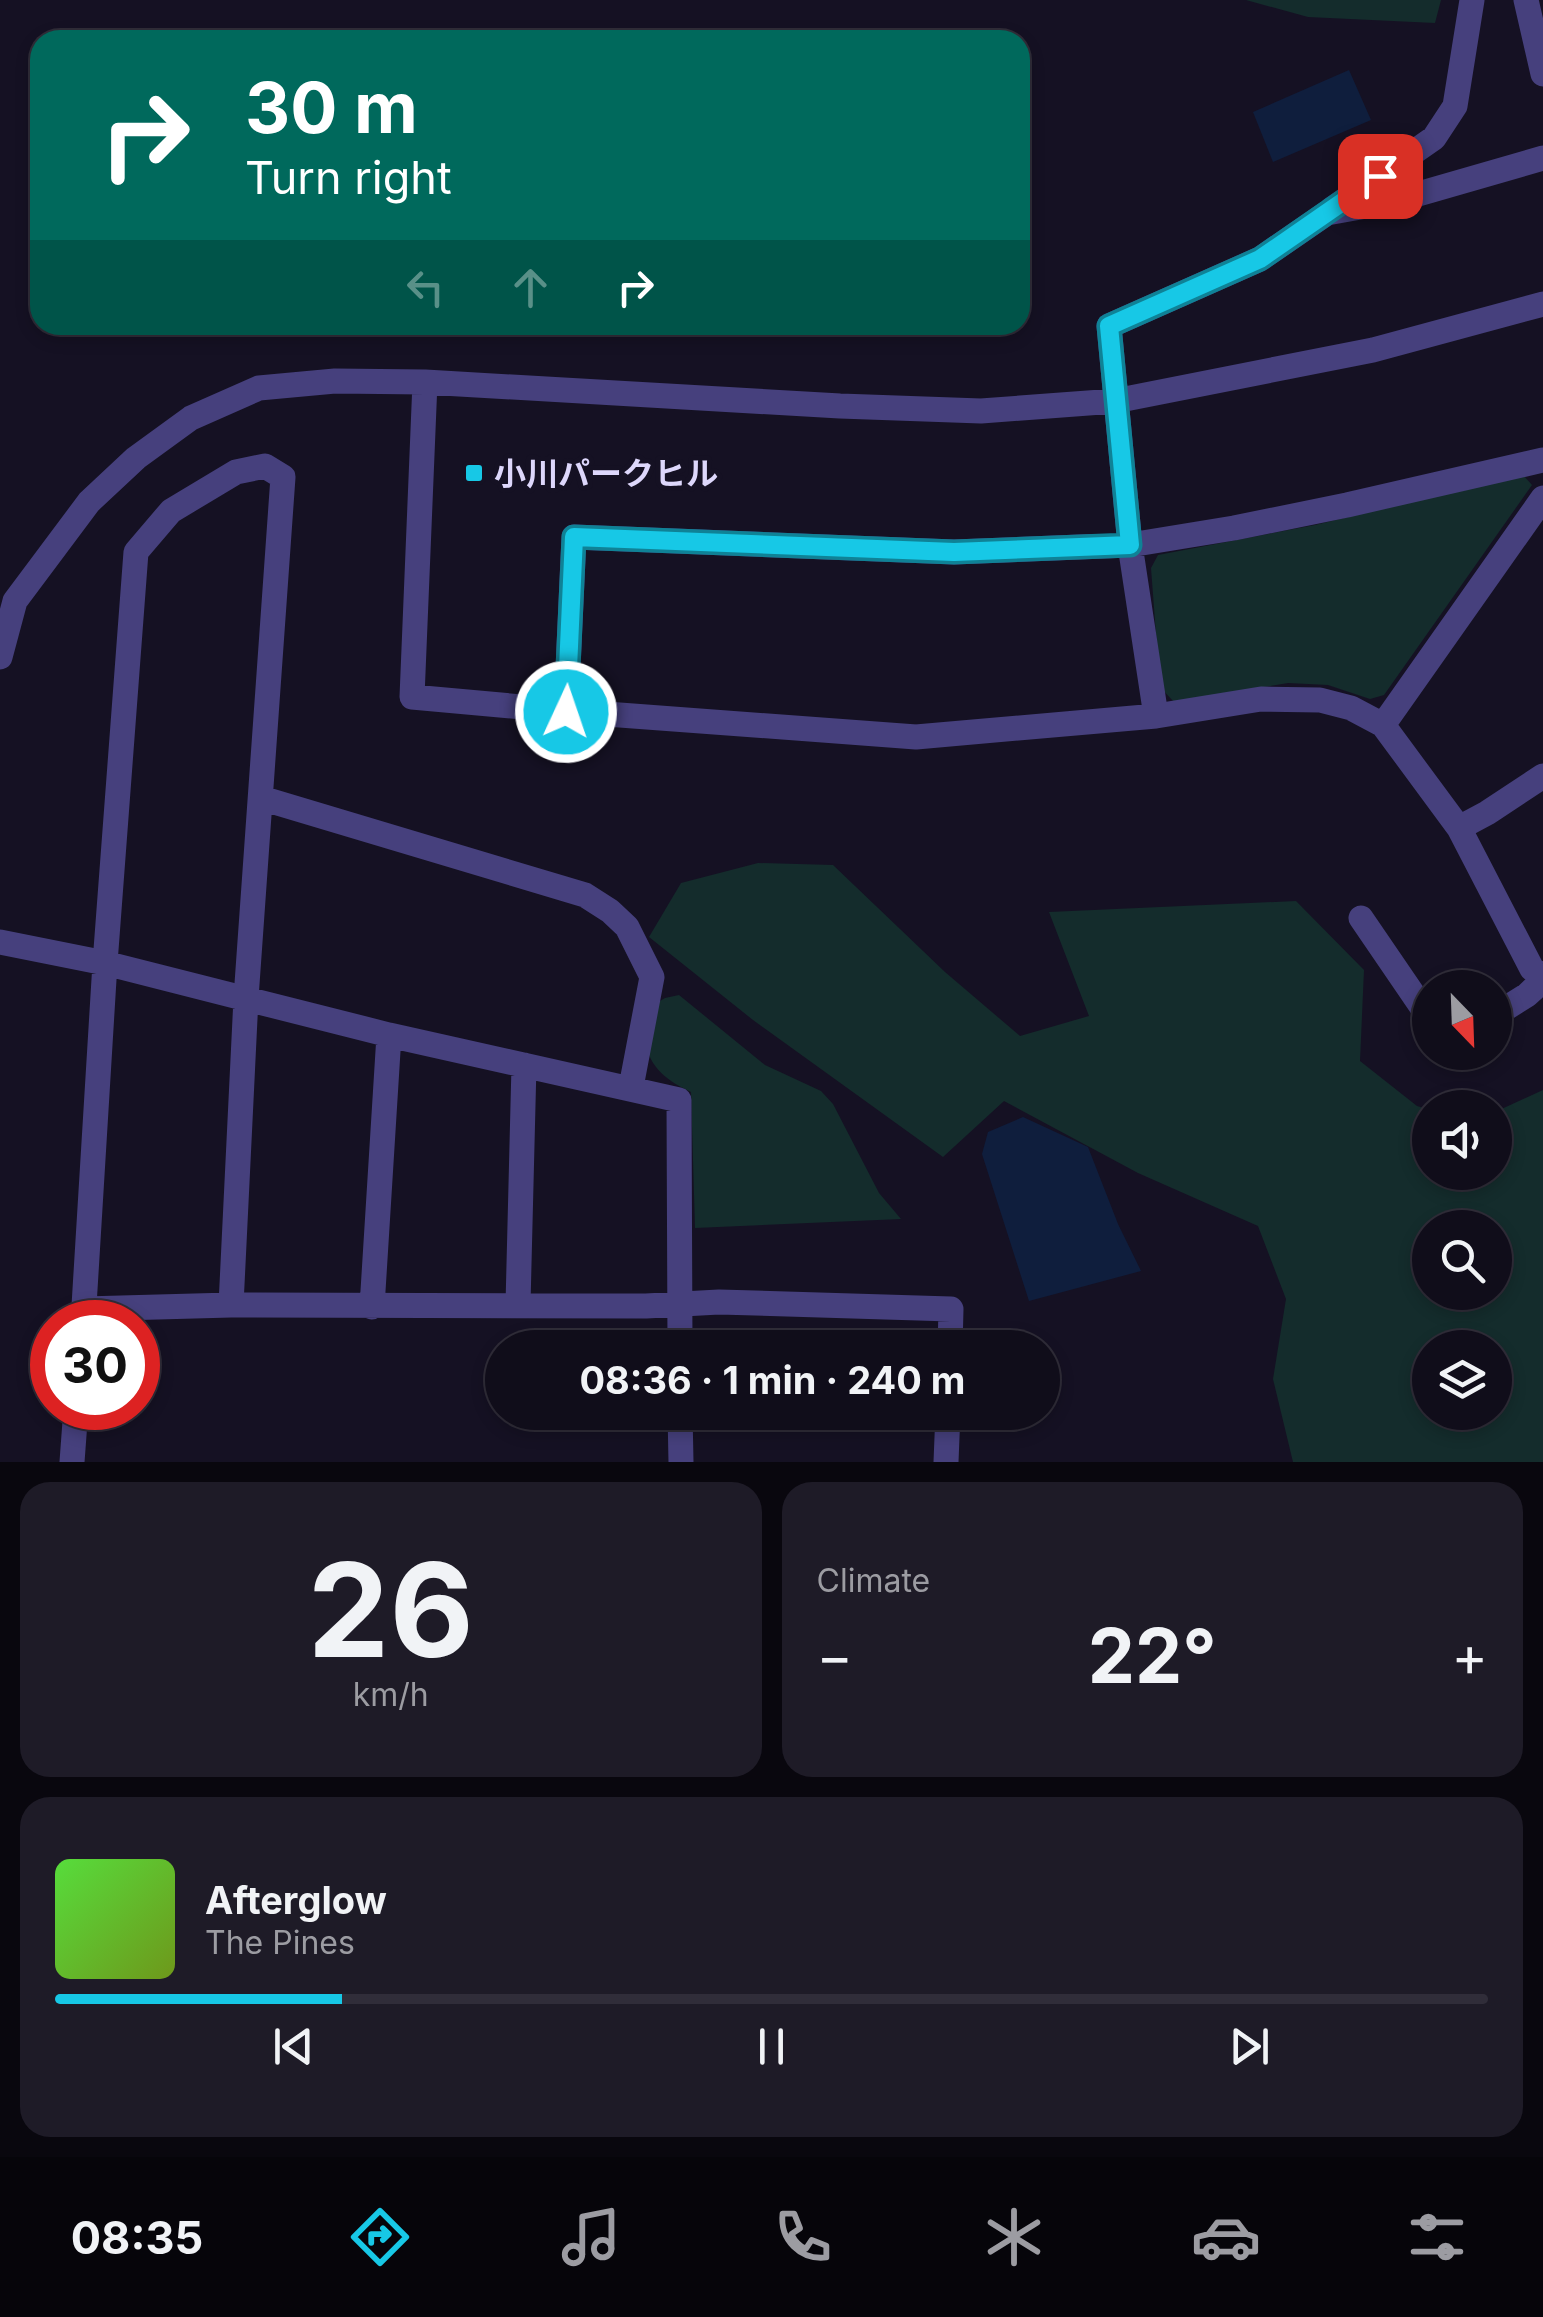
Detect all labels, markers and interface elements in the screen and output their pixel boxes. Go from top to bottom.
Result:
text: 30 m [245,65,418,150]
icon: right [80,70,210,200]
pin [1338,134,1423,219]
icon: arrive [1353,149,1408,204]
text: Turn right [245,150,452,205]
icon: left [398,260,453,315]
icon: ahead [503,260,558,315]
icon: right [608,260,663,315]
place label: 小川パークヒル [494,454,718,493]
marker: 小川パークヒル [463,462,485,484]
position arrow [514,660,618,764]
north arrow [1412,970,1512,1070]
map controls [1412,970,1512,1430]
button: sound [1412,1090,1512,1190]
button: search [1412,1210,1512,1310]
speed limit sign: 30 [30,1300,160,1430]
button: layers [1412,1330,1512,1430]
text: 08:36 · 1 min · 240 m [580,1357,966,1403]
text: 26 [308,1531,474,1688]
text: Climate [817,1561,930,1600]
text: 22° [1088,1610,1217,1701]
text: − [817,1623,853,1689]
text: + [1452,1623,1488,1689]
text: km/h [353,1675,429,1714]
text: Afterglow [205,1877,387,1923]
text: The Pines [205,1923,355,1962]
icon: previous [266,2019,321,2074]
icon: pause [744,2019,799,2074]
icon: next [1222,2019,1277,2074]
icon: directions [345,2202,415,2272]
icon: music [556,2202,626,2272]
icon: phone [768,2202,838,2272]
icon: climate [979,2202,1049,2272]
icon: car [1191,2202,1261,2272]
icon: filters [1402,2202,1472,2272]
text: 08:35 [71,2210,203,2265]

